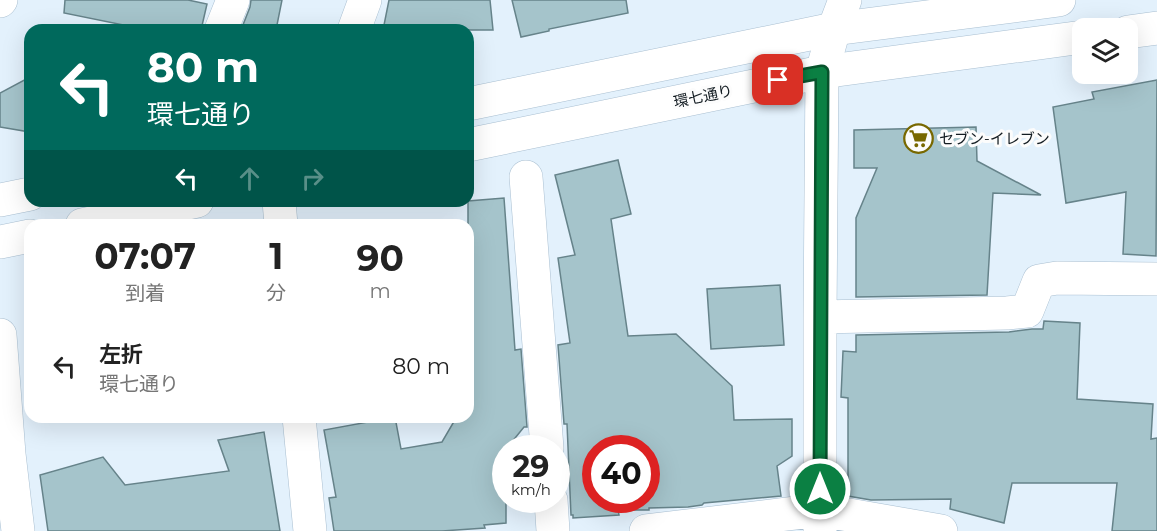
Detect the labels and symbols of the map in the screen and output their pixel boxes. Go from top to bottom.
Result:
pin [752,54,803,105]
street label: 環七通り [672,80,734,112]
supermarket icon: セブン-イレブン [902,122,934,154]
place label: セブン-イレブン [939,129,1050,148]
speed limit sign: 40 [582,435,660,513]
position arrow [788,457,852,521]

